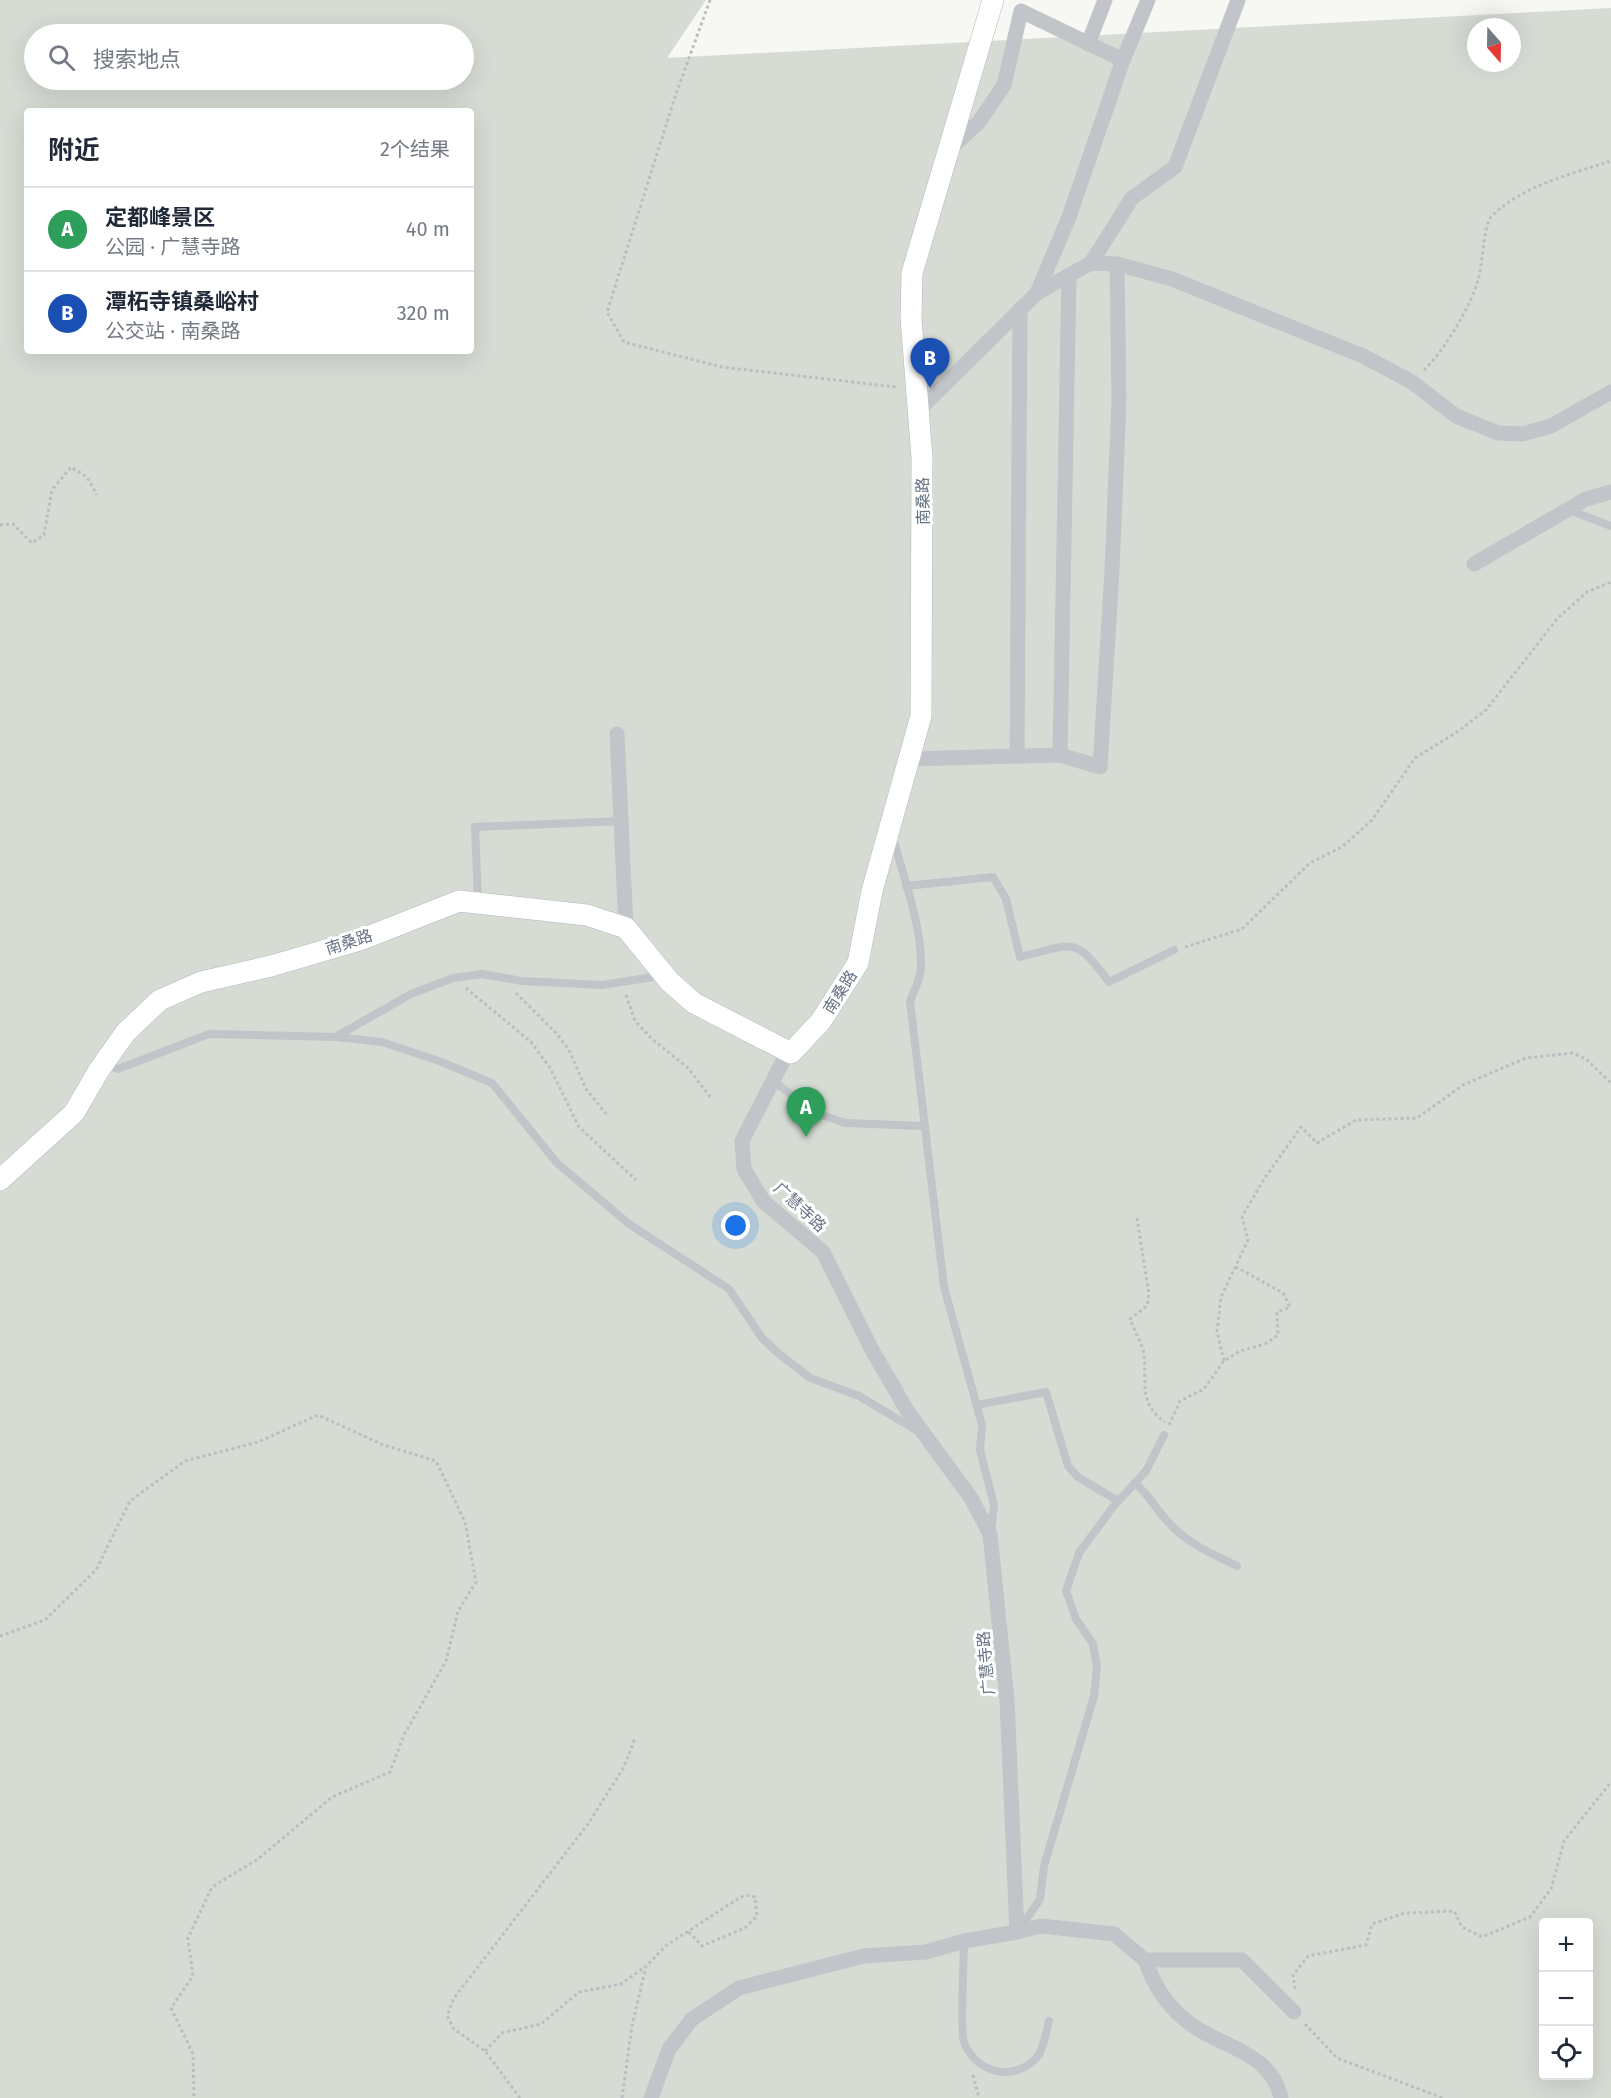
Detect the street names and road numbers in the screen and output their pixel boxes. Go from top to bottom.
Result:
street label: 南桑路 [913,477,933,525]
street label: 南桑路 [323,926,375,958]
street label: 南桑路 [819,967,861,1017]
street label: 广慧寺路 [770,1178,830,1236]
street label: 广慧寺路 [974,1630,998,1696]

